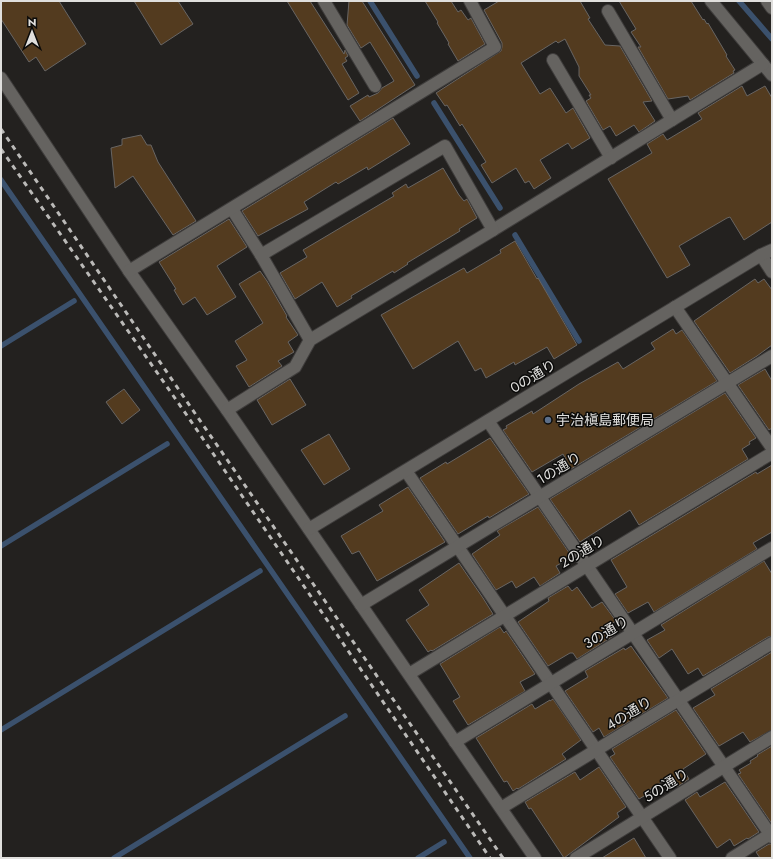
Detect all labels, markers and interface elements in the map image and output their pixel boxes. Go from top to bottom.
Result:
north arrow [12,12,52,52]
text: N [28,14,36,30]
street label: 0の通り [506,354,560,398]
place label: 宇治槇島郵便局 [556,410,654,430]
marker: 宇治槇島郵便局 [543,415,553,425]
street label: 1の通り [533,447,585,489]
street label: 2の通り [555,530,609,572]
street label: 3の通り [580,611,632,653]
street label: 4の通り [602,692,656,734]
street label: 5の通り [640,763,692,807]

